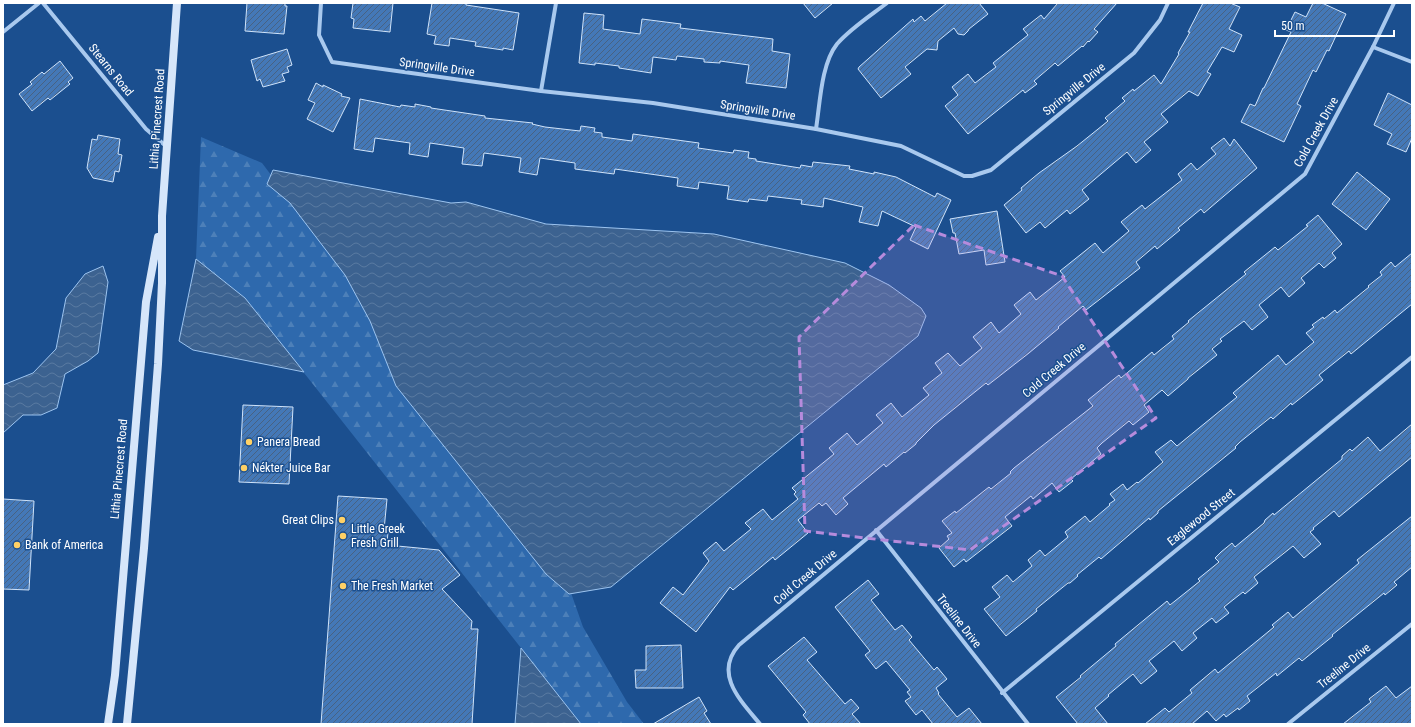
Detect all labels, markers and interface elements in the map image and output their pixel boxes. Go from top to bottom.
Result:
scale bar [1275,12,1394,38]
text: 50 m [1281,19,1305,33]
street label: Stearns Road [86,41,136,99]
street label: Springville Drive [398,55,476,79]
street label: Springville Drive [1040,59,1108,118]
street label: Lithia Pinecrest Road [147,68,167,170]
street label: Cold Creek Drive [1291,94,1341,170]
street label: Springville Drive [719,97,797,123]
street label: Cold Creek Drive [1020,339,1089,400]
street label: Lithia Pinecrest Road [108,418,130,520]
place label: Panera Bread [257,435,320,449]
marker: Panera Bread [244,437,254,447]
place label: Nékter Juice Bar [252,461,331,475]
marker: Nékter Juice Bar [239,463,249,473]
street label: Eaglewood Street [1164,485,1238,548]
place label: Great Clips [282,513,334,527]
marker: Great Clips [337,515,347,525]
place label: Little Greek Fresh Grill [351,522,406,550]
marker: Little Greek Fresh Grill [338,531,348,541]
place label: Bank of America [25,538,103,552]
marker: Bank of America [12,540,22,550]
street label: Cold Creek Drive [771,546,840,607]
place label: The Fresh Market [351,579,434,593]
marker: The Fresh Market [338,581,348,591]
street label: Treeline Drive [934,591,985,651]
street label: Treeline Drive [1315,640,1374,692]

